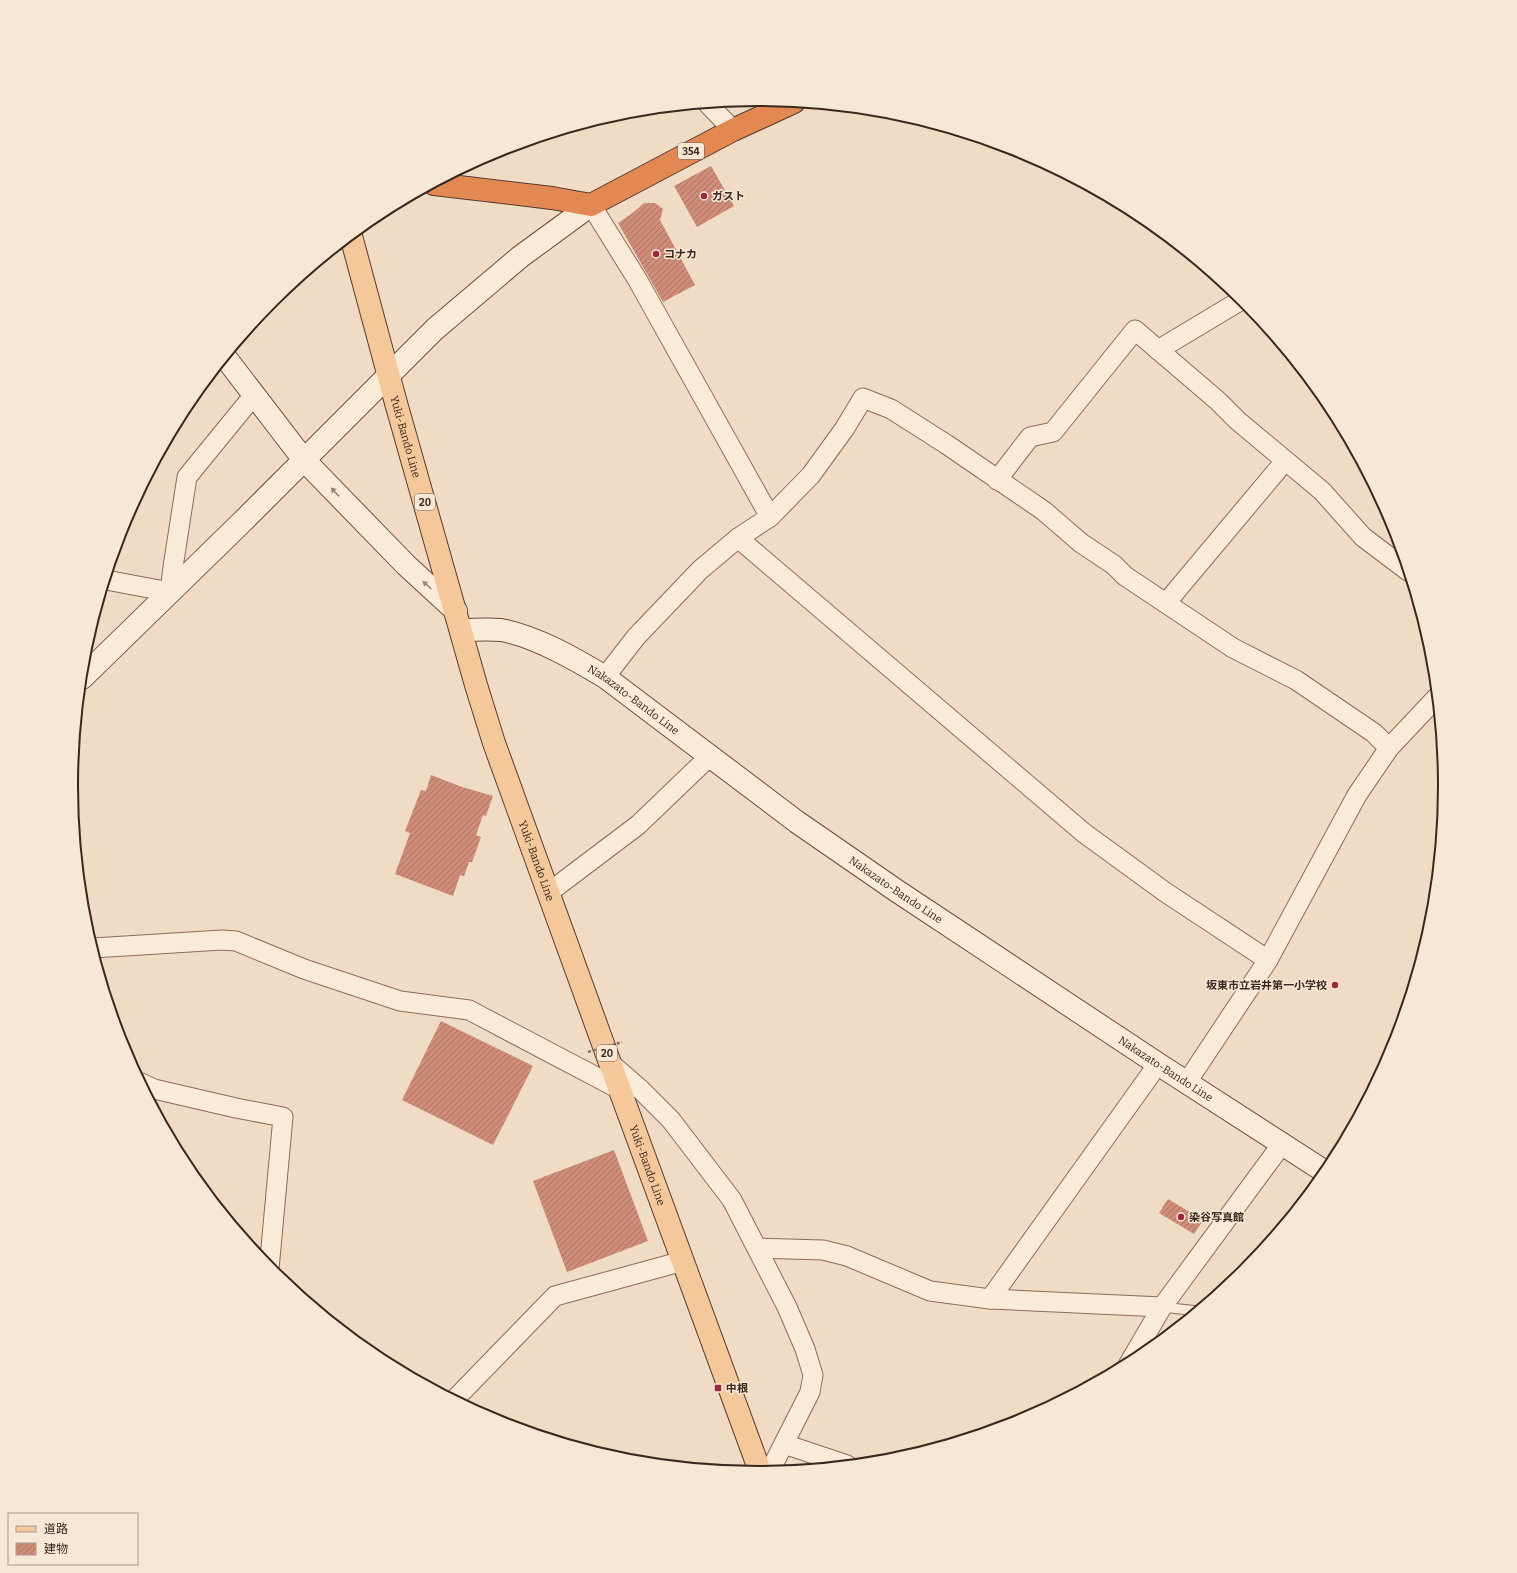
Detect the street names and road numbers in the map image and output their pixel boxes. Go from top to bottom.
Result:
road number: 354 [678,143,704,159]
street label: Yuki-Bando Line [387,394,423,479]
road number: 20 [415,494,435,510]
street label: Nakazato-Bando Line [585,662,682,738]
street label: Yuki-Bando Line [516,819,557,903]
street label: Nakazato-Bando Line [846,854,945,926]
street label: Nakazato-Bando Line [1116,1034,1215,1105]
road number: 20 [597,1045,617,1061]
street label: Yuki-Bando Line [626,1123,668,1207]

